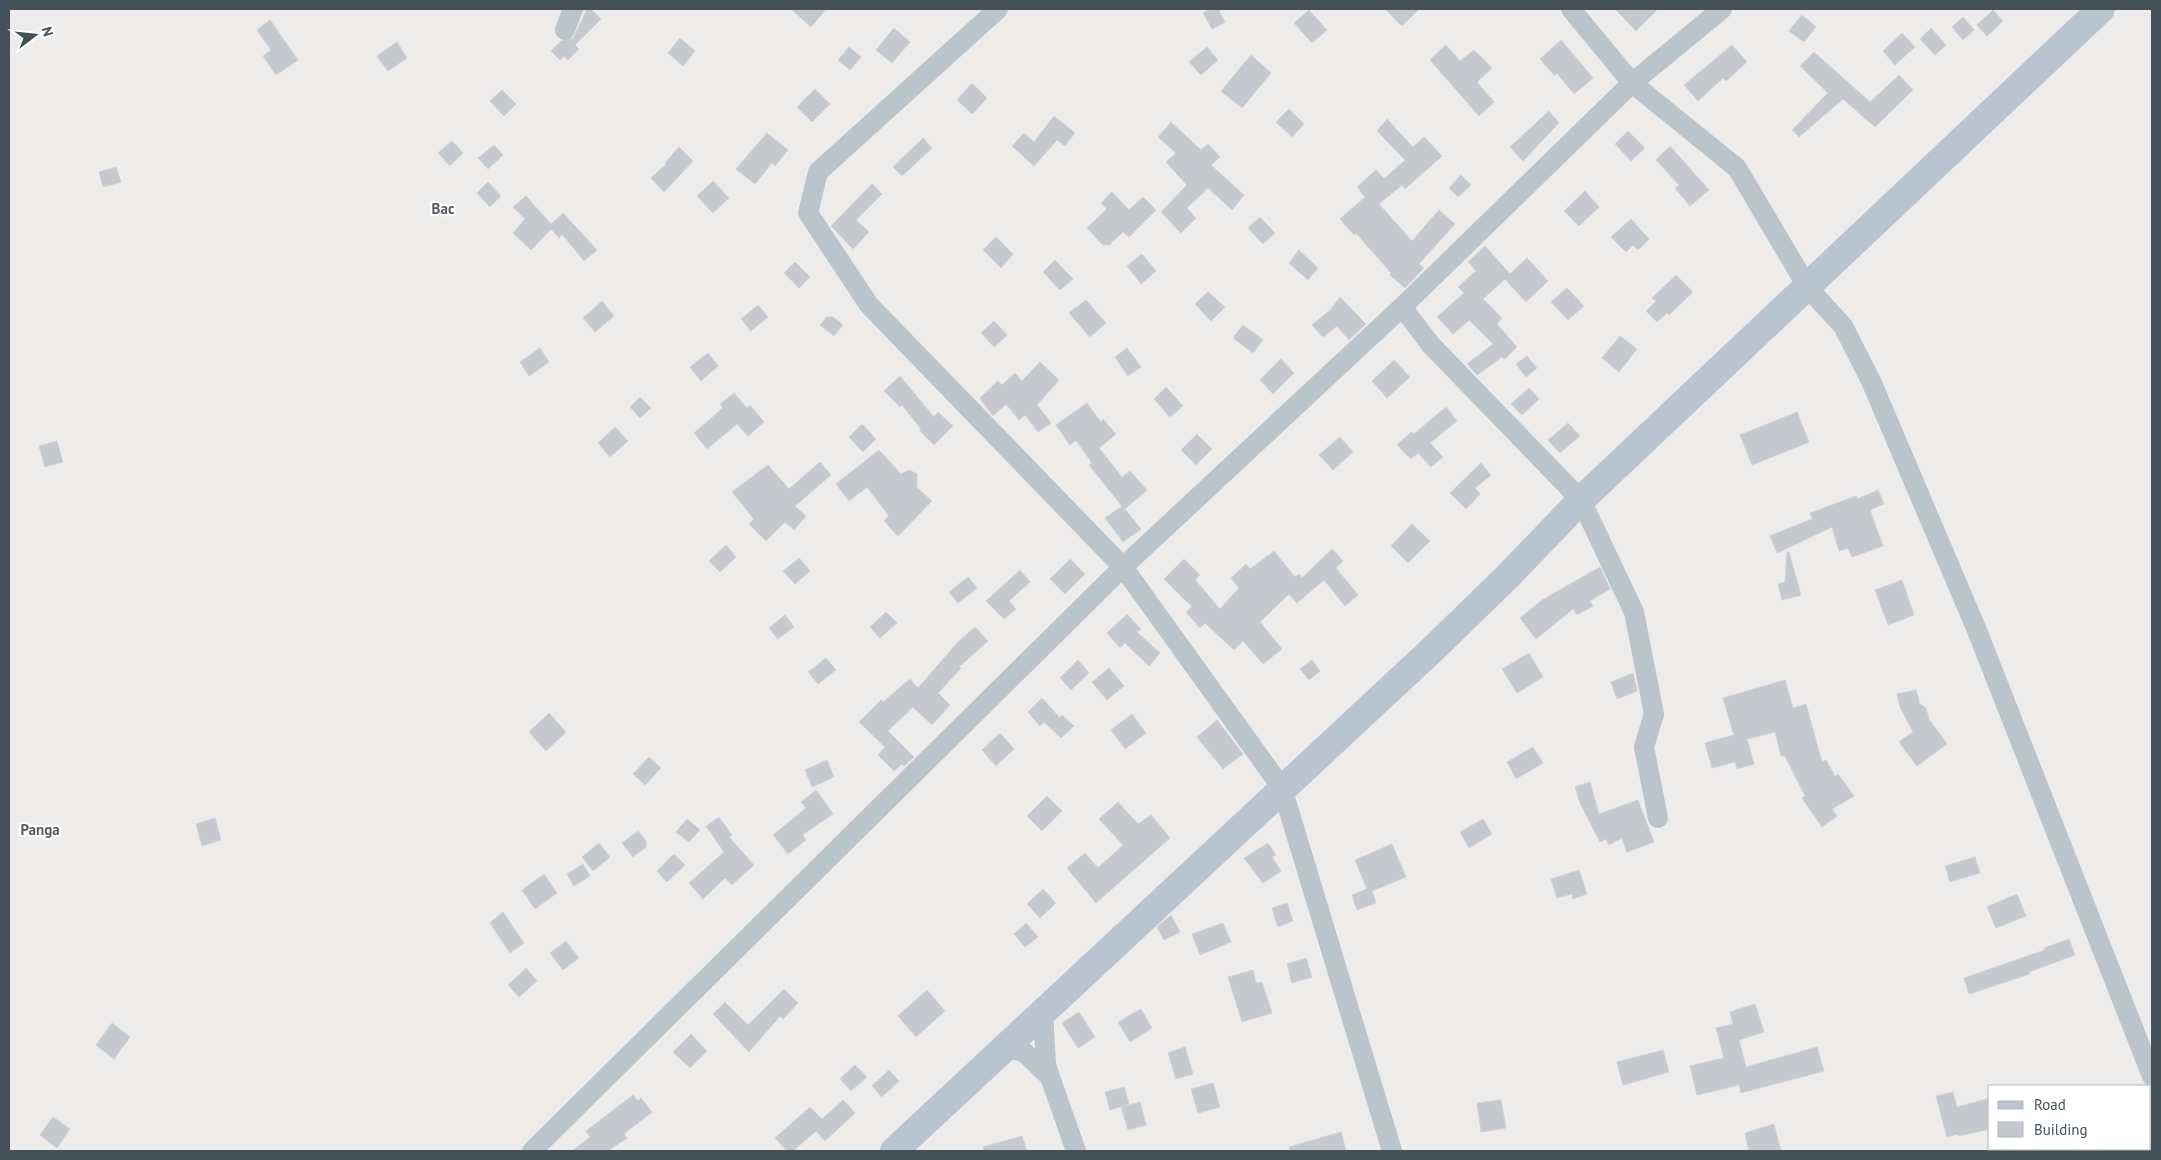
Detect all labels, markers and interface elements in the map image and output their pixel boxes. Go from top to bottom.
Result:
north arrow [10,10,60,60]
text: N [38,25,57,38]
district label: Bac [432,199,455,218]
district label: Panga [20,820,60,839]
legend [1988,1085,2151,1150]
text: Road [2034,1095,2066,1114]
text: Building [2034,1120,2088,1139]

